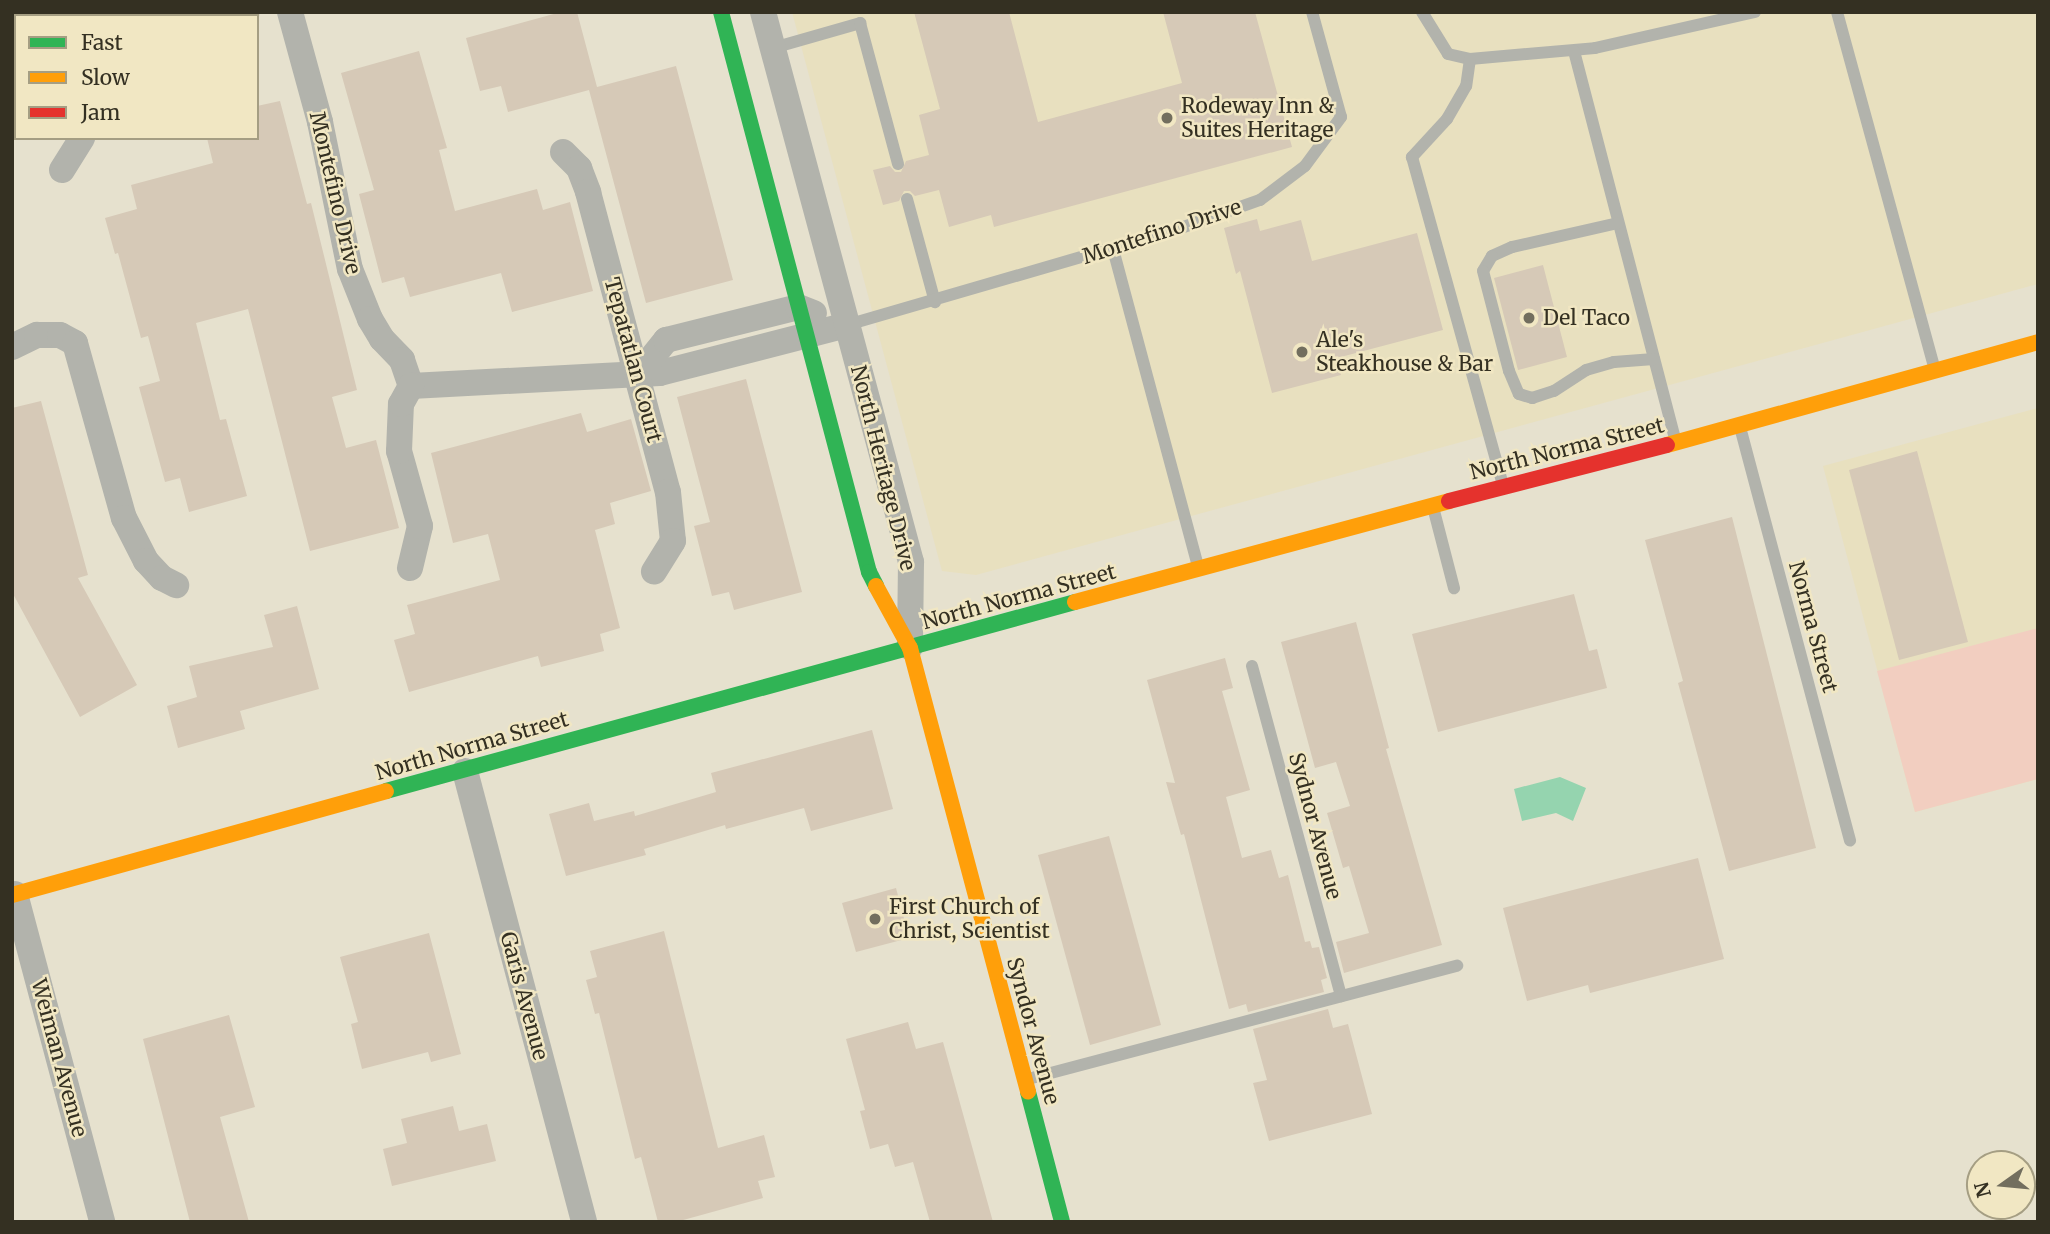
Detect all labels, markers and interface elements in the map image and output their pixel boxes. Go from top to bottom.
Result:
legend [14,14,259,140]
text: Fast [81,29,123,56]
text: Slow [81,64,130,91]
place label: Rodeway Inn & Suites Heritage [1181,93,1334,143]
text: Jam [81,99,120,126]
street label: Montefino Drive [304,109,366,277]
marker: Rodeway Inn & Suites Heritage [1159,110,1175,126]
street label: Montefino Drive [1079,194,1245,270]
street label: Tepatatlan Court [599,275,667,445]
place label: Del Taco [1543,305,1630,331]
marker: Del Taco [1521,310,1537,326]
place label: Ale's Steakhouse & Bar [1316,327,1493,377]
marker: Ale's Steakhouse & Bar [1294,344,1310,360]
street label: North Heritage Drive [845,363,921,573]
street label: North Norma Street [1467,413,1667,485]
street label: North Norma Street [919,559,1119,635]
street label: Norma Street [1783,559,1843,695]
street label: North Norma Street [373,706,571,786]
street label: Sydnor Avenue [1283,750,1347,902]
place label: First Church of Christ, Scientist [889,894,1050,944]
marker: First Church of Christ, Scientist [867,911,883,927]
street label: Garis Avenue [495,929,553,1063]
street label: Syndor Avenue [1001,955,1065,1107]
street label: Weiman Avenue [26,976,92,1140]
north arrow [1966,1150,2036,1220]
text: N [1969,1180,1996,1200]

